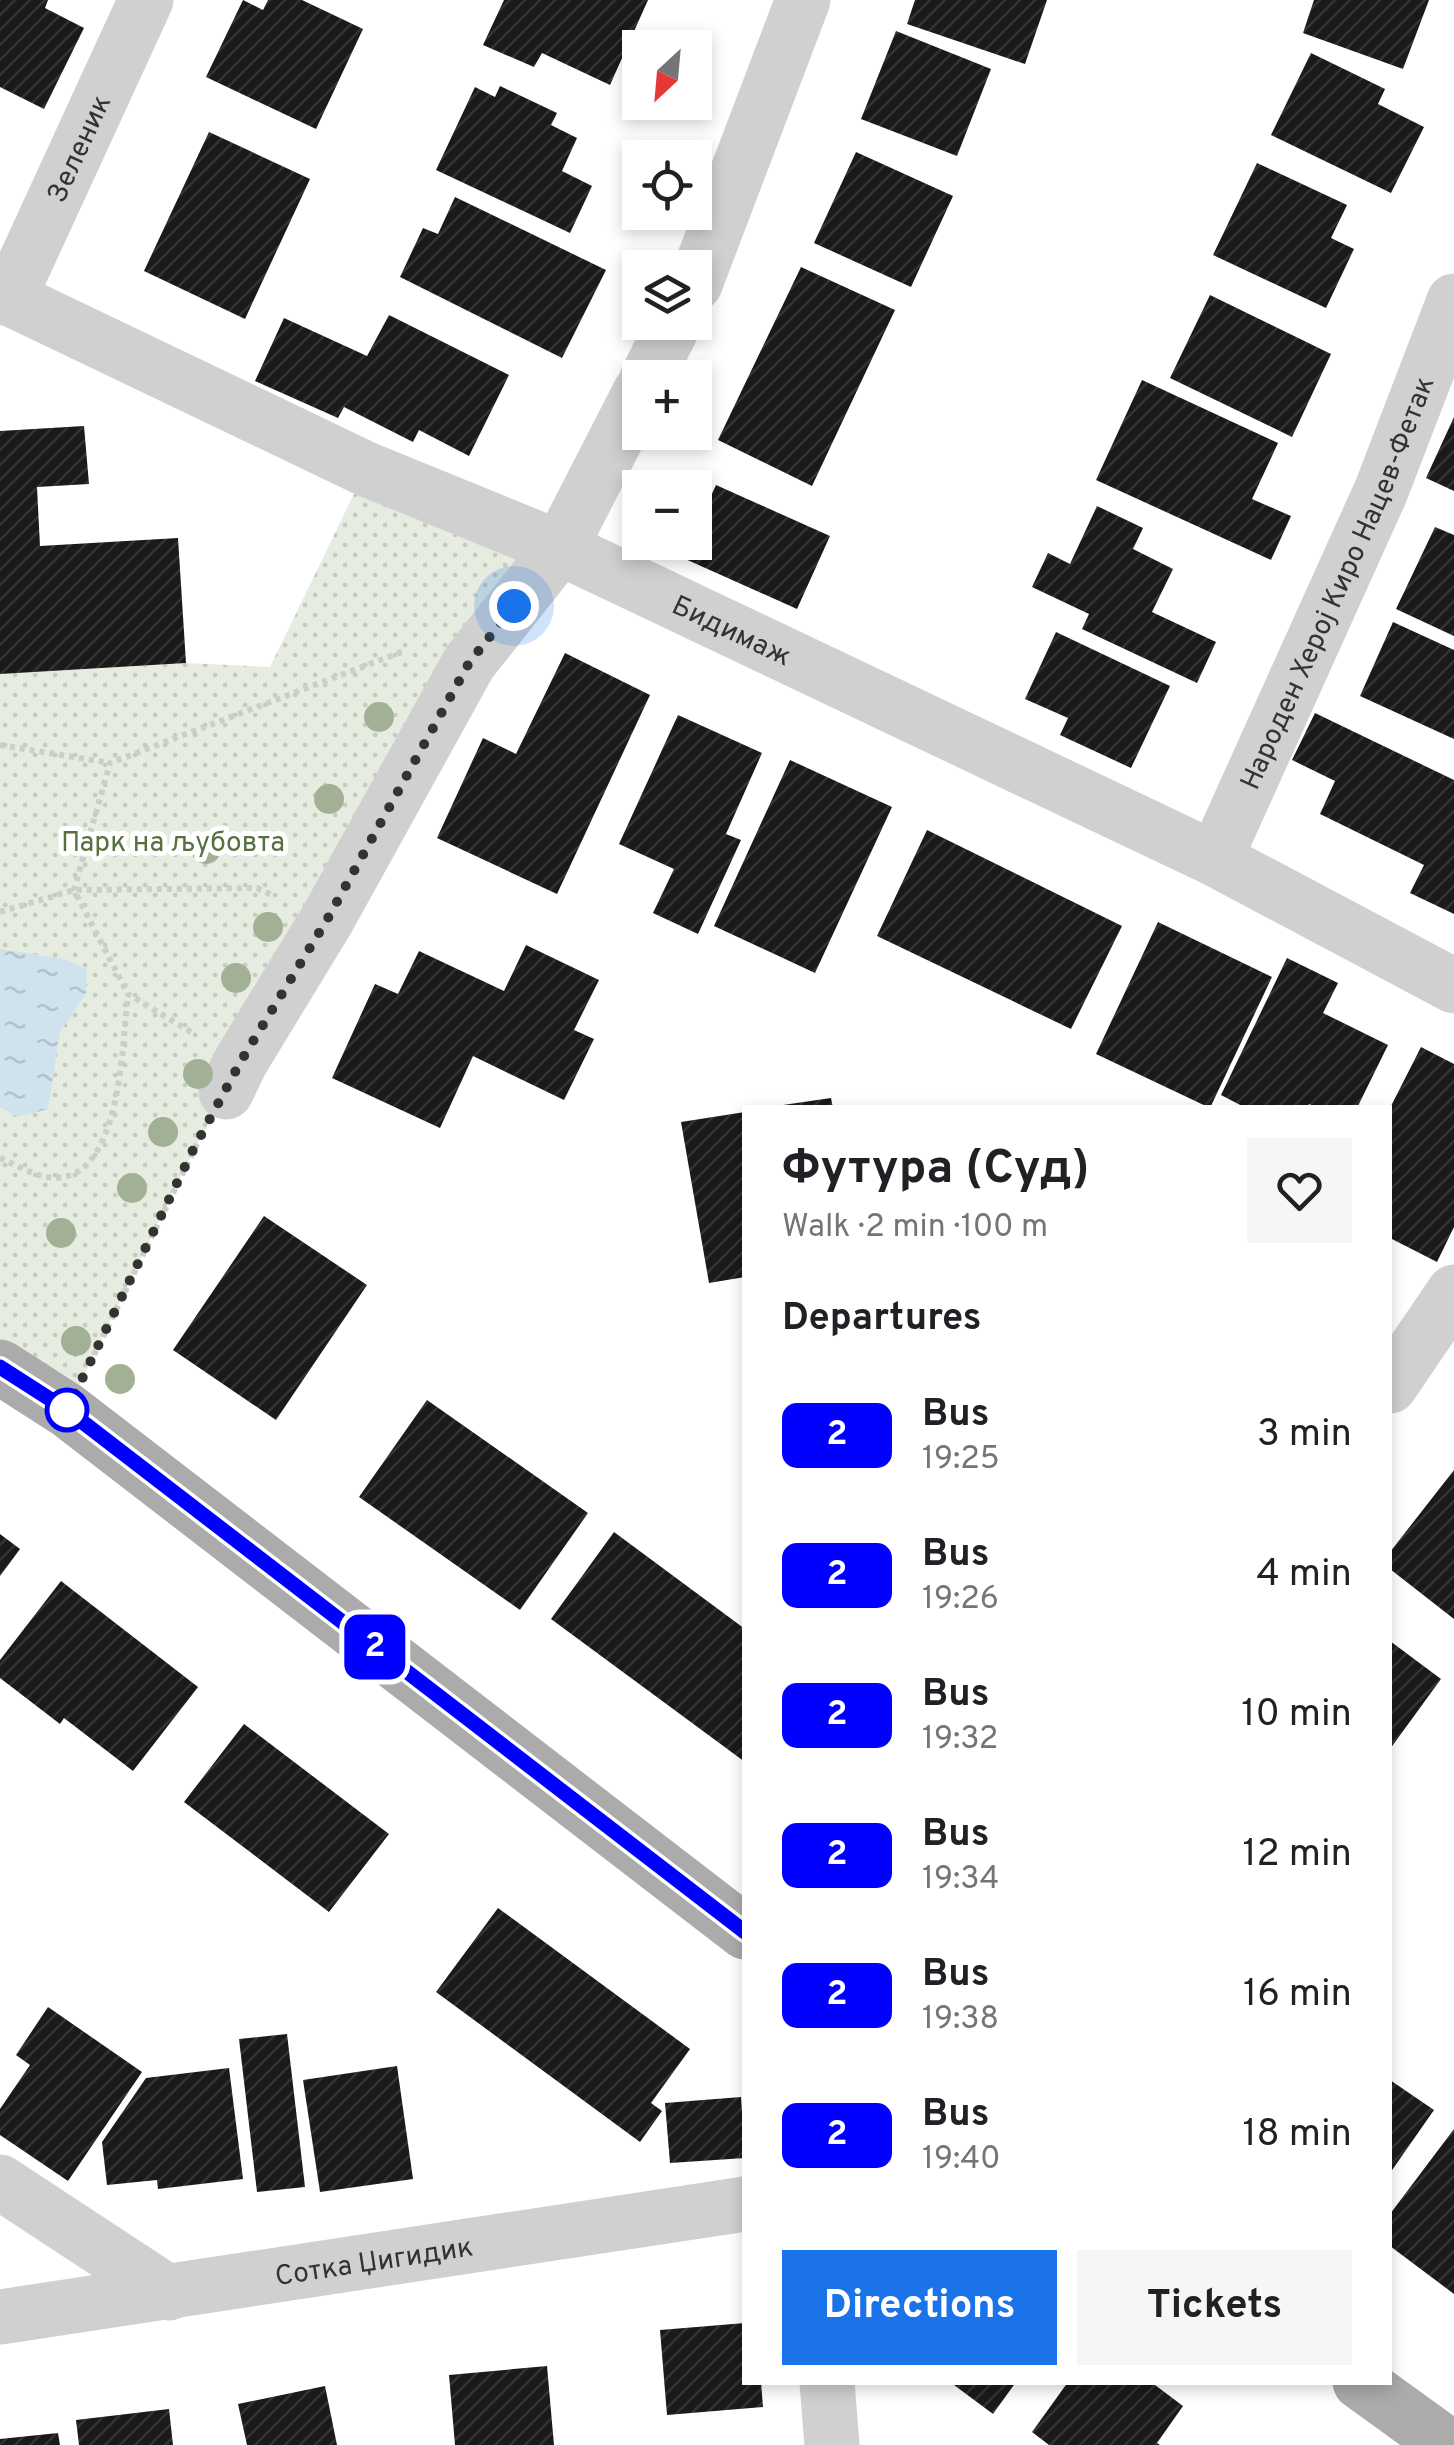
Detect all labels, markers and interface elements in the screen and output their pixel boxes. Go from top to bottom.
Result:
north arrow [622,30,712,120]
map controls [622,30,712,560]
street label: Зеленик [40,90,121,209]
button: locate [622,140,712,230]
button: layers [622,250,712,340]
button: + [622,360,712,450]
street label: Народен Херој Киро Нацев-Фетак [1234,372,1444,796]
button: − [622,470,712,560]
your location [489,581,539,631]
street label: Бидимаж [665,589,797,676]
park label: Парк на љубовта [61,826,285,862]
button: heart [1247,1138,1352,1243]
text: Футура (Суд) [782,1140,1090,1200]
text: Walk · 2 min · 100 m [782,1208,1048,1248]
text: Departures [782,1295,982,1344]
unlabelled marker [46,1389,88,1431]
text: Bus [922,1391,989,1440]
text: 3 min [1257,1411,1352,1460]
text: 2 [826,1413,848,1457]
text: 19:25 [922,1440,1000,1480]
text: Bus [922,1531,989,1580]
text: 4 min [1256,1551,1352,1600]
text: 2 [826,1553,848,1597]
text: 19:26 [922,1580,999,1620]
line badge: 2 [342,1614,408,1680]
text: 2 [364,1625,386,1669]
text: Bus [922,1671,989,1720]
text: 10 min [1241,1691,1352,1740]
text: 2 [826,1693,848,1737]
text: 19:32 [922,1720,998,1760]
text: Bus [922,1811,989,1860]
text: 12 min [1242,1831,1352,1880]
text: 2 [826,1833,848,1877]
text: 19:34 [922,1860,999,1900]
text: Bus [922,1951,989,2000]
text: 16 min [1243,1971,1352,2020]
text: 2 [826,1973,848,2017]
text: 19:38 [922,2000,999,2040]
text: Bus [922,2091,989,2140]
text: 18 min [1242,2111,1352,2160]
text: 2 [826,2113,848,2157]
text: 19:40 [922,2140,1001,2180]
street label: Сотка Џигидик [273,2230,476,2296]
button: Directions [782,2250,1057,2365]
button: Tickets [1077,2250,1352,2365]

